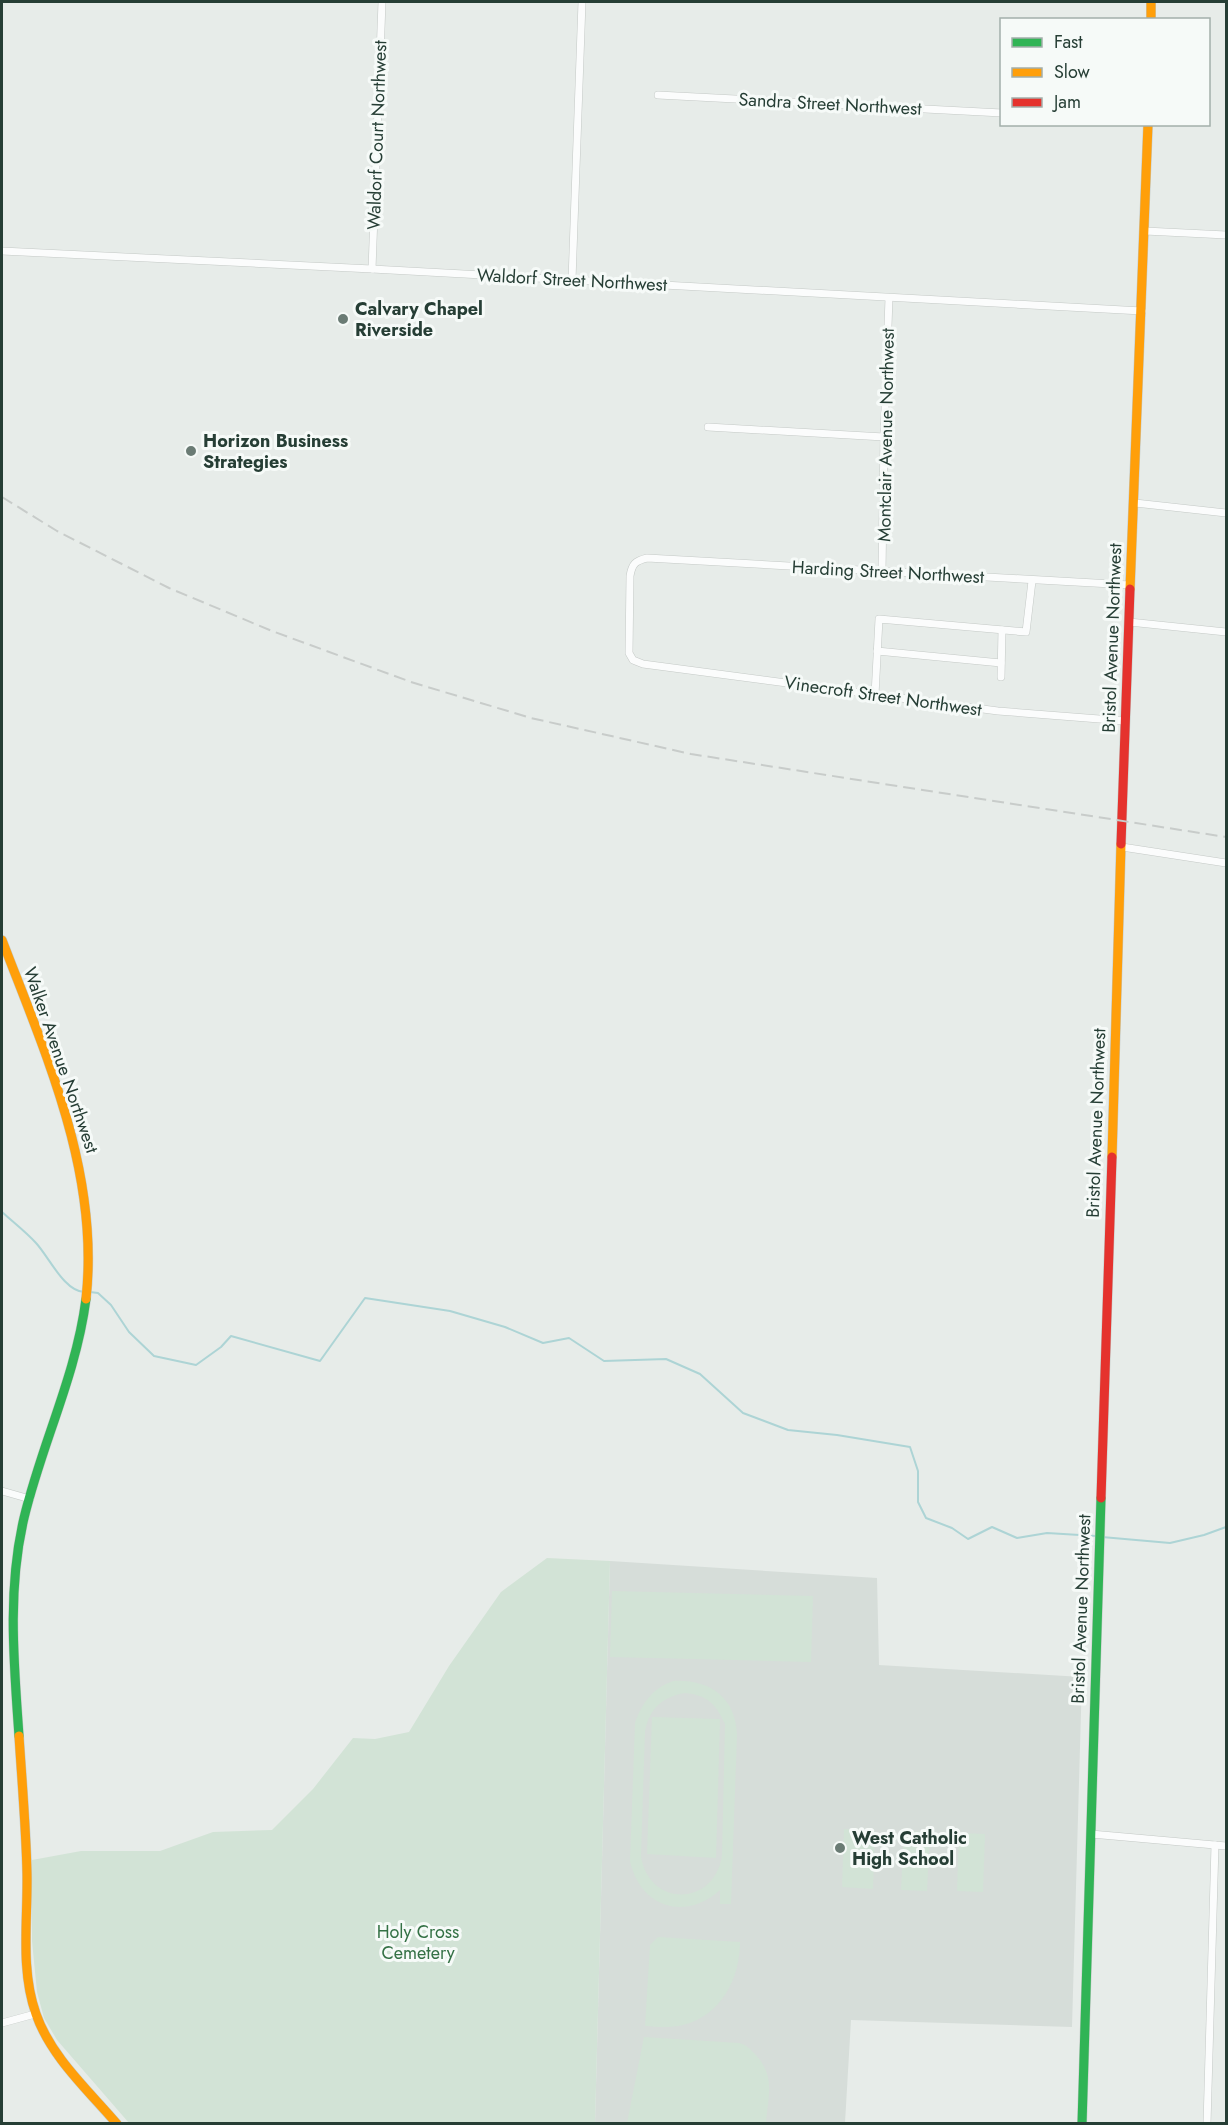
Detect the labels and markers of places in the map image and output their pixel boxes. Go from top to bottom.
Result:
place label: Calvary Chapel Riverside [355,296,483,343]
marker: Calvary Chapel Riverside [336,312,350,326]
place label: Horizon Business Strategies [203,428,348,475]
marker: Horizon Business Strategies [184,444,198,458]
place label: West Catholic High School [852,1825,967,1872]
marker: West Catholic High School [833,1841,847,1855]

